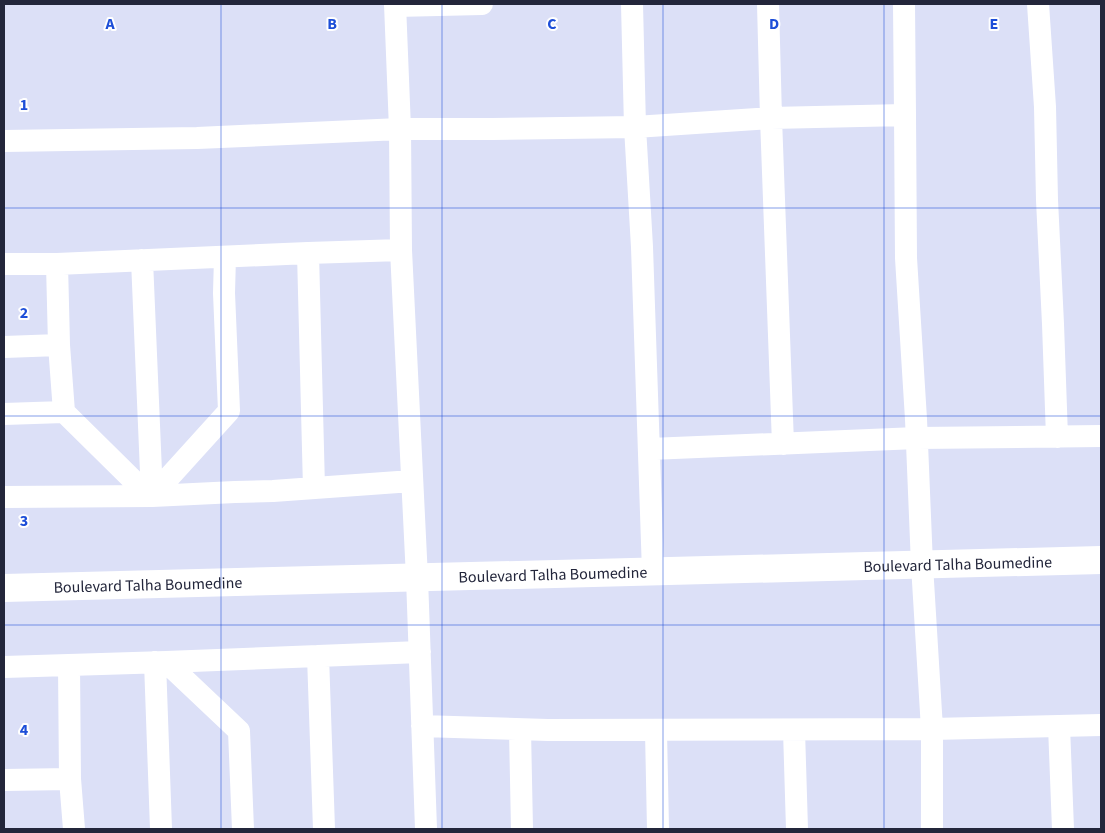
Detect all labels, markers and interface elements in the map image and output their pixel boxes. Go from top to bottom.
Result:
text: A [104,13,115,35]
text: B [327,13,337,35]
text: C [547,13,557,35]
text: D [769,13,779,35]
text: E [990,13,998,35]
text: 1 [20,94,28,116]
text: 2 [20,302,28,324]
text: 3 [20,510,28,532]
street label: Boulevard Talha Boumedine [863,551,1052,578]
street label: Boulevard Talha Boumedine [458,562,648,588]
street label: Boulevard Talha Boumedine [53,572,243,599]
text: 4 [20,719,29,741]

